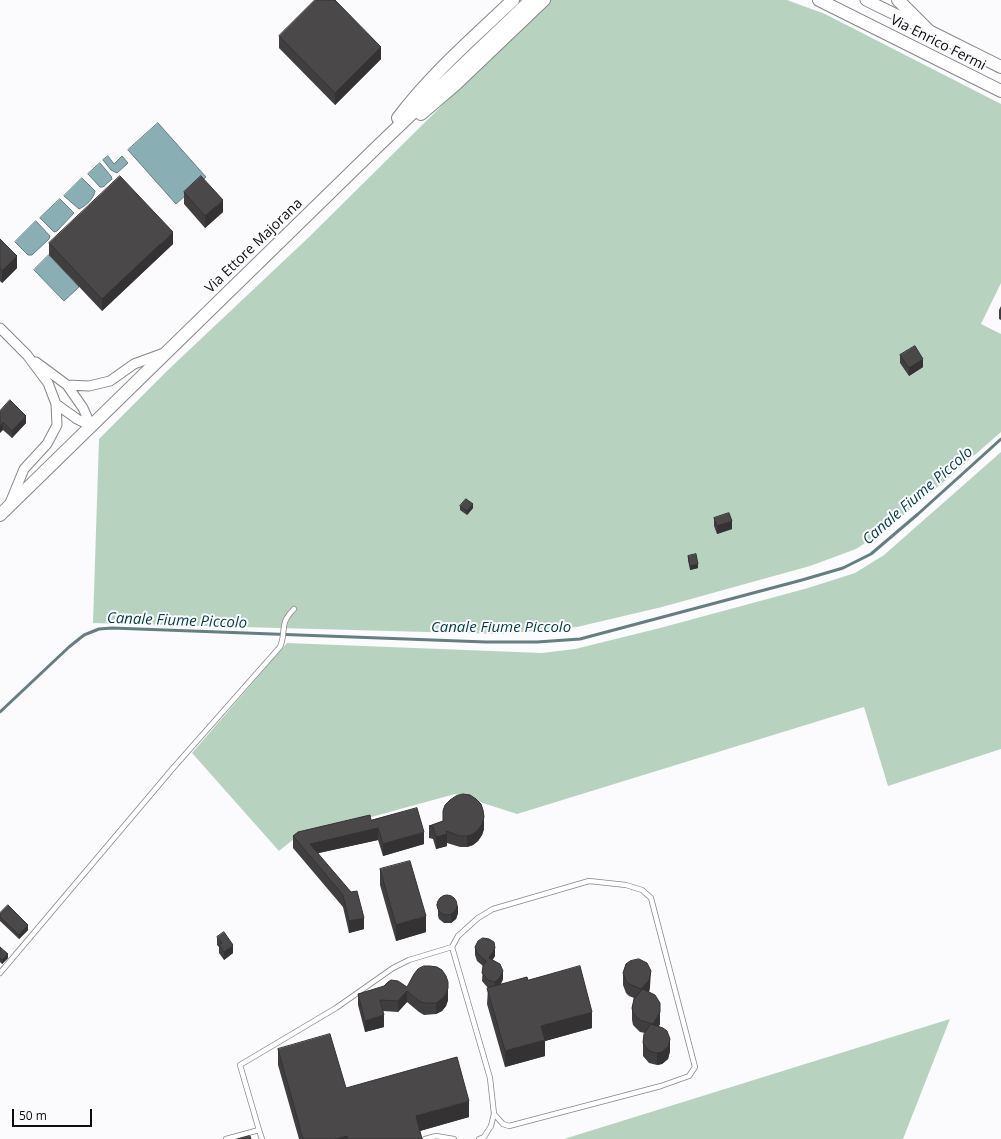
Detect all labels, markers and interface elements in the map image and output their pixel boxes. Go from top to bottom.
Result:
street label: Via Enrico Fermi [887,12,989,74]
street label: Via Ettore Majorana [202,195,306,297]
water label: Canale Fiume Piccolo [859,443,977,549]
water label: Canale Fiume Piccolo [107,610,247,632]
water label: Canale Fiume Piccolo [431,619,571,637]
scale bar [14,1101,94,1127]
text: 50 m [19,1107,47,1124]

